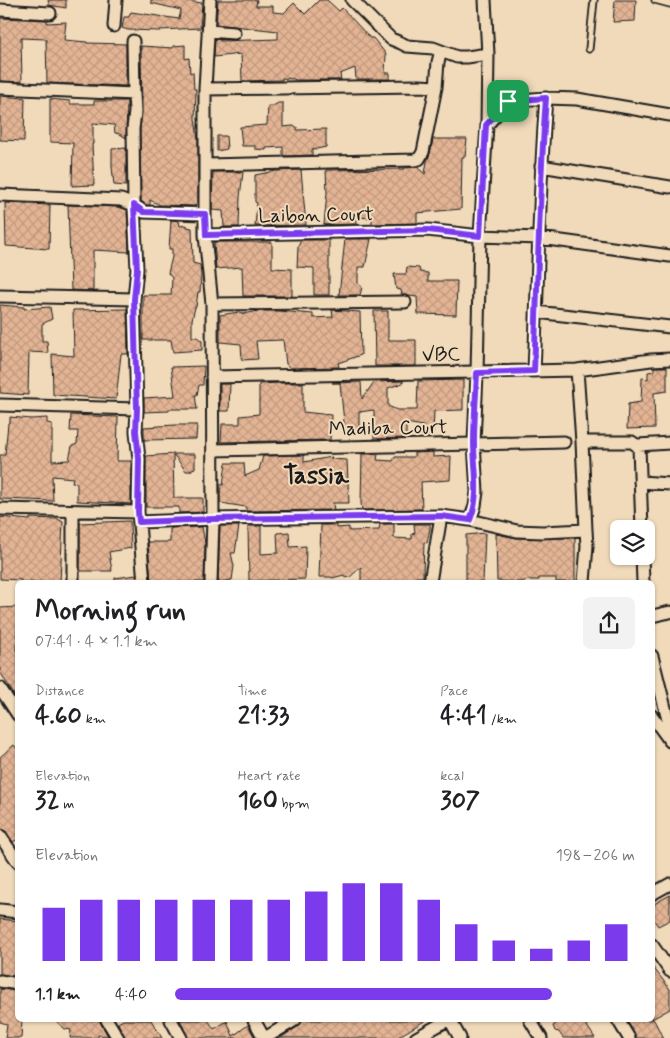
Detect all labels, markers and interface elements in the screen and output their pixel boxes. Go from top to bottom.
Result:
pin [487,80,529,122]
icon: arrive [494,87,522,115]
street label: Laibon Court [258,201,374,230]
street label: VBC [422,342,460,369]
street label: Madiba Court [328,414,448,443]
district label: Tassia [283,460,350,493]
map controls [610,520,655,565]
button: layers [610,520,655,565]
text: Morning run [35,593,186,630]
button: share [583,597,635,649]
text: 07:41 · 4 × 1.1 km [35,631,158,652]
text: Distance [35,682,84,700]
text: Time [238,682,267,700]
text: Pace [440,682,468,700]
text: 4.60 [35,700,82,733]
text: 21:33 [238,700,289,733]
text: 4:41 [440,700,487,733]
text: km [82,710,106,728]
text: /km [487,710,517,728]
text: Elevation [35,767,90,785]
text: Heart rate [238,767,301,785]
text: kcal [440,767,464,785]
text: 32 [35,785,60,818]
text: 160 [238,785,278,818]
text: 307 [440,785,480,818]
text: m [60,795,74,813]
text: bpm [278,795,310,813]
text: Elevation [35,845,98,866]
text: 198–206 m [556,845,635,866]
text: 1.1 km [35,984,80,1005]
text: 4:40 [115,984,147,1005]

